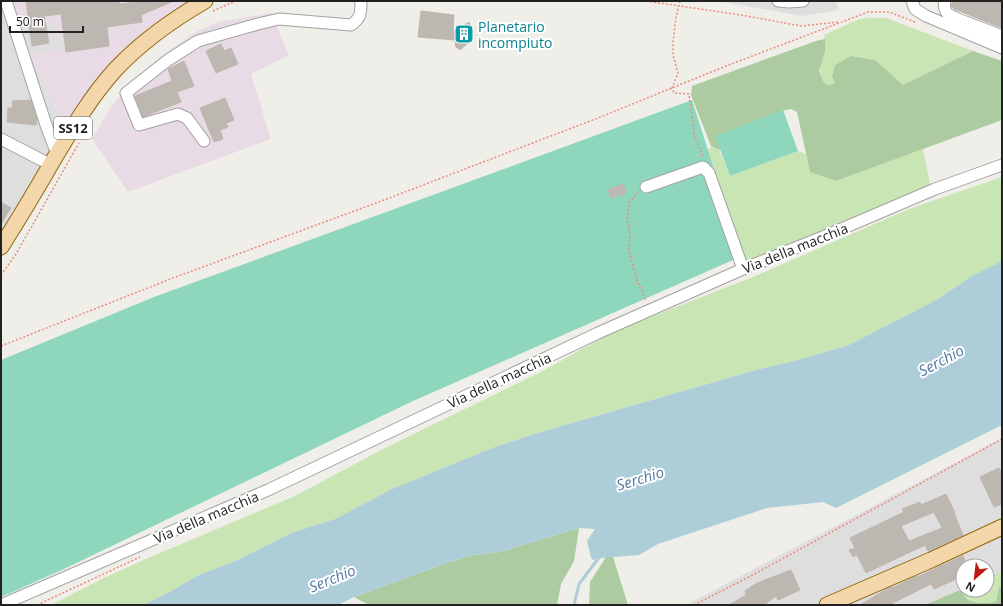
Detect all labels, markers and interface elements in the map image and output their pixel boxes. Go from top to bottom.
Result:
scale bar [10,8,83,34]
text: 50 m [16,13,44,30]
place label: Planetario incompiuto [478,17,552,52]
building icon: Planetario incompiuto [453,23,475,45]
road number: SS12 [54,117,92,139]
street label: Via della macchia [739,218,851,278]
water label: Serchio [915,340,967,380]
street label: Via della macchia [444,348,554,412]
water label: Serchio [614,461,666,495]
street label: Via della macchia [151,486,261,548]
north arrow [955,558,995,598]
water label: Serchio [306,560,358,596]
text: N [963,579,978,596]

